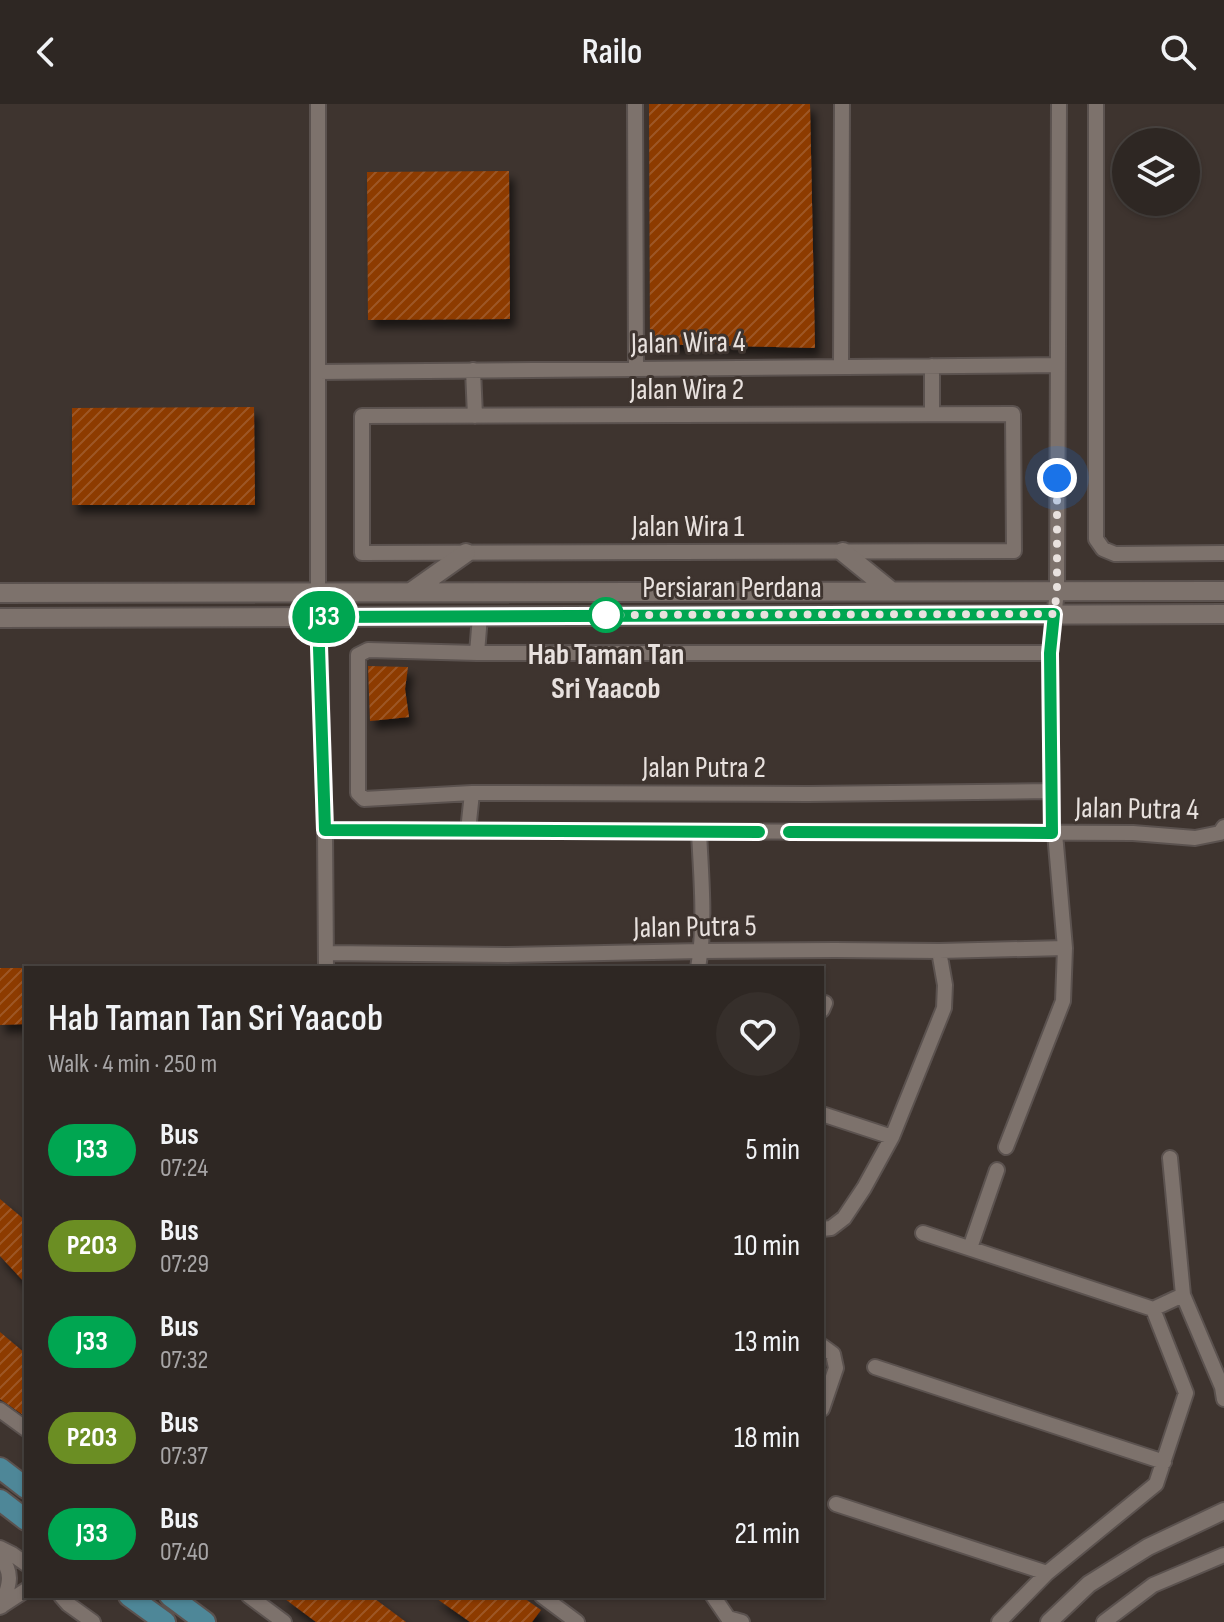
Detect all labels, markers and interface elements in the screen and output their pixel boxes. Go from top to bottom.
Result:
icon: back [24,30,68,74]
icon: search [1156,30,1200,74]
text: Railo [582,31,642,74]
map controls [1112,128,1200,216]
button: layers [1112,128,1200,216]
street label: Jalan Wira 4 [629,324,746,362]
street label: Jalan Wira 2 [629,372,744,408]
your location [1037,458,1077,498]
street label: Jalan Wira 1 [631,509,745,545]
street label: Persiaran Perdana [642,570,822,606]
line badge: J33 [278,591,370,643]
marker: Hab Taman Tan Sri Yaacob [589,598,623,632]
text: J33 [308,600,340,633]
place label: Hab Taman Tan Sri Yaacob [528,637,684,707]
street label: Jalan Putra 2 [641,750,766,786]
street label: Jalan Putra 4 [1074,790,1199,828]
street label: Jalan Putra 5 [632,908,757,946]
button: heart [716,992,800,1076]
text: Hab Taman Tan Sri Yaacob [48,996,383,1041]
text: Walk · 4 min · 250 m [48,1049,217,1080]
text: Bus [160,1117,199,1153]
text: 5 min [746,1132,800,1168]
text: J33 [76,1133,108,1166]
text: 07:24 [160,1153,208,1184]
text: Bus [160,1213,199,1249]
text: 10 min [734,1228,800,1264]
text: P203 [67,1229,117,1262]
text: 07:29 [160,1249,209,1280]
text: Bus [160,1309,199,1345]
text: 13 min [734,1324,800,1360]
text: J33 [76,1325,108,1358]
text: 07:32 [160,1345,208,1376]
text: Bus [160,1405,199,1441]
text: 18 min [734,1420,800,1456]
text: P203 [67,1421,117,1454]
text: 07:37 [160,1441,208,1472]
text: Bus [160,1501,199,1537]
text: 21 min [735,1516,800,1552]
text: J33 [76,1517,108,1550]
text: 07:40 [160,1537,209,1568]

